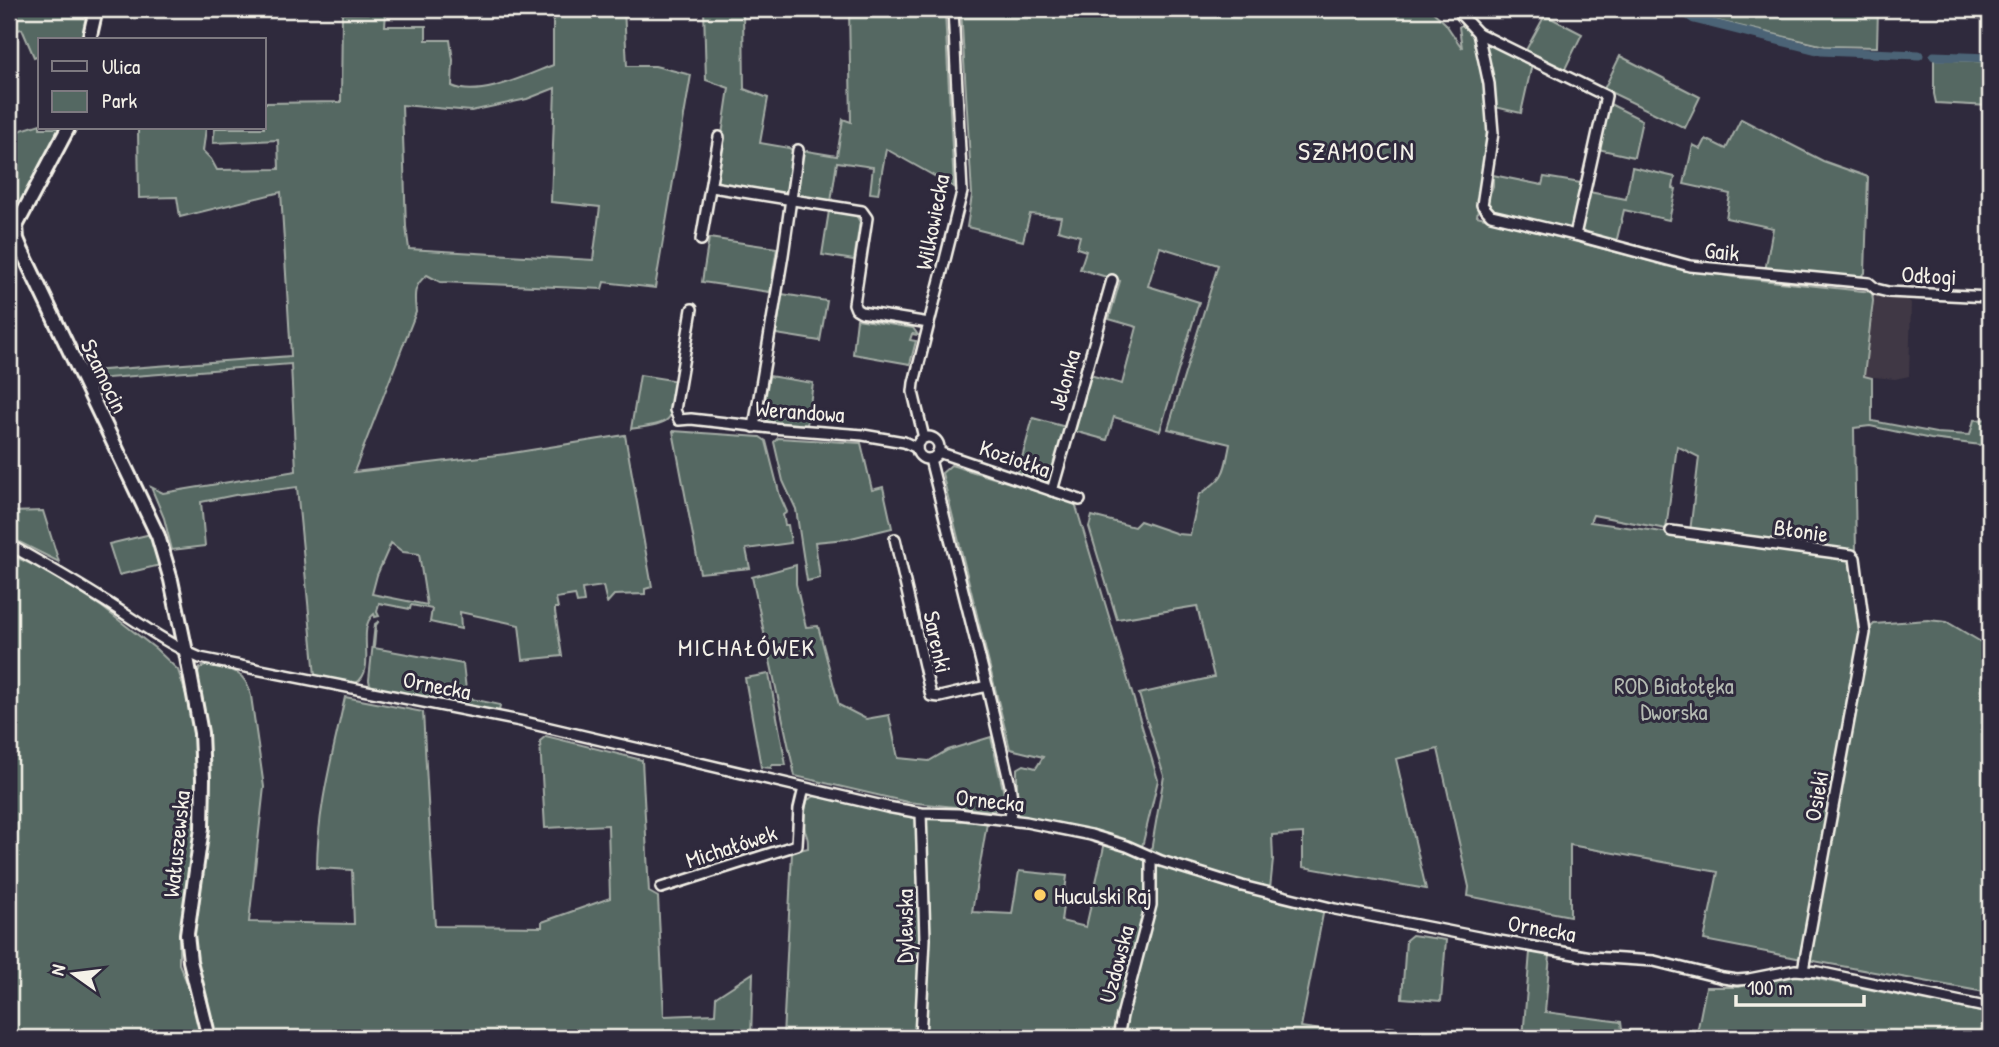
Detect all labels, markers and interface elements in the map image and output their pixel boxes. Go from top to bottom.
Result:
legend [38,38,266,130]
text: Ulica [102,52,140,81]
text: Park [102,86,137,115]
district label: SZAMOCIN [1298,133,1416,168]
street label: Wilkowiecka [908,172,956,272]
street label: Gaik [1703,234,1741,268]
street label: Odłogi [1901,258,1957,292]
street label: Szamocin [74,334,136,418]
street label: Jelonka [1041,346,1087,414]
street label: Werandowa [754,392,846,430]
street label: Koziołka [976,431,1054,485]
street label: Błonie [1772,511,1830,549]
street label: Sarenki [916,608,960,676]
district label: MICHAŁÓWEK [678,631,816,663]
street label: Ornecka [400,663,474,707]
park label: ROD Białołęka Dworska [1614,670,1734,727]
street label: Osieki [1796,768,1836,824]
street label: Ornecka [954,781,1026,819]
street label: Wałuszewska [155,789,197,899]
street label: Michałówek [682,817,781,875]
place label: Huculski Raj [1054,880,1152,911]
marker: Huculski Raj [1032,887,1048,903]
street label: Dylewska [889,889,920,963]
street label: Ornecka [1505,907,1579,949]
street label: Uzdowska [1091,922,1141,1006]
north arrow [38,939,108,1009]
text: N [44,962,71,978]
scale bar [1736,963,1864,1007]
text: 100 m [1747,973,1793,1002]

